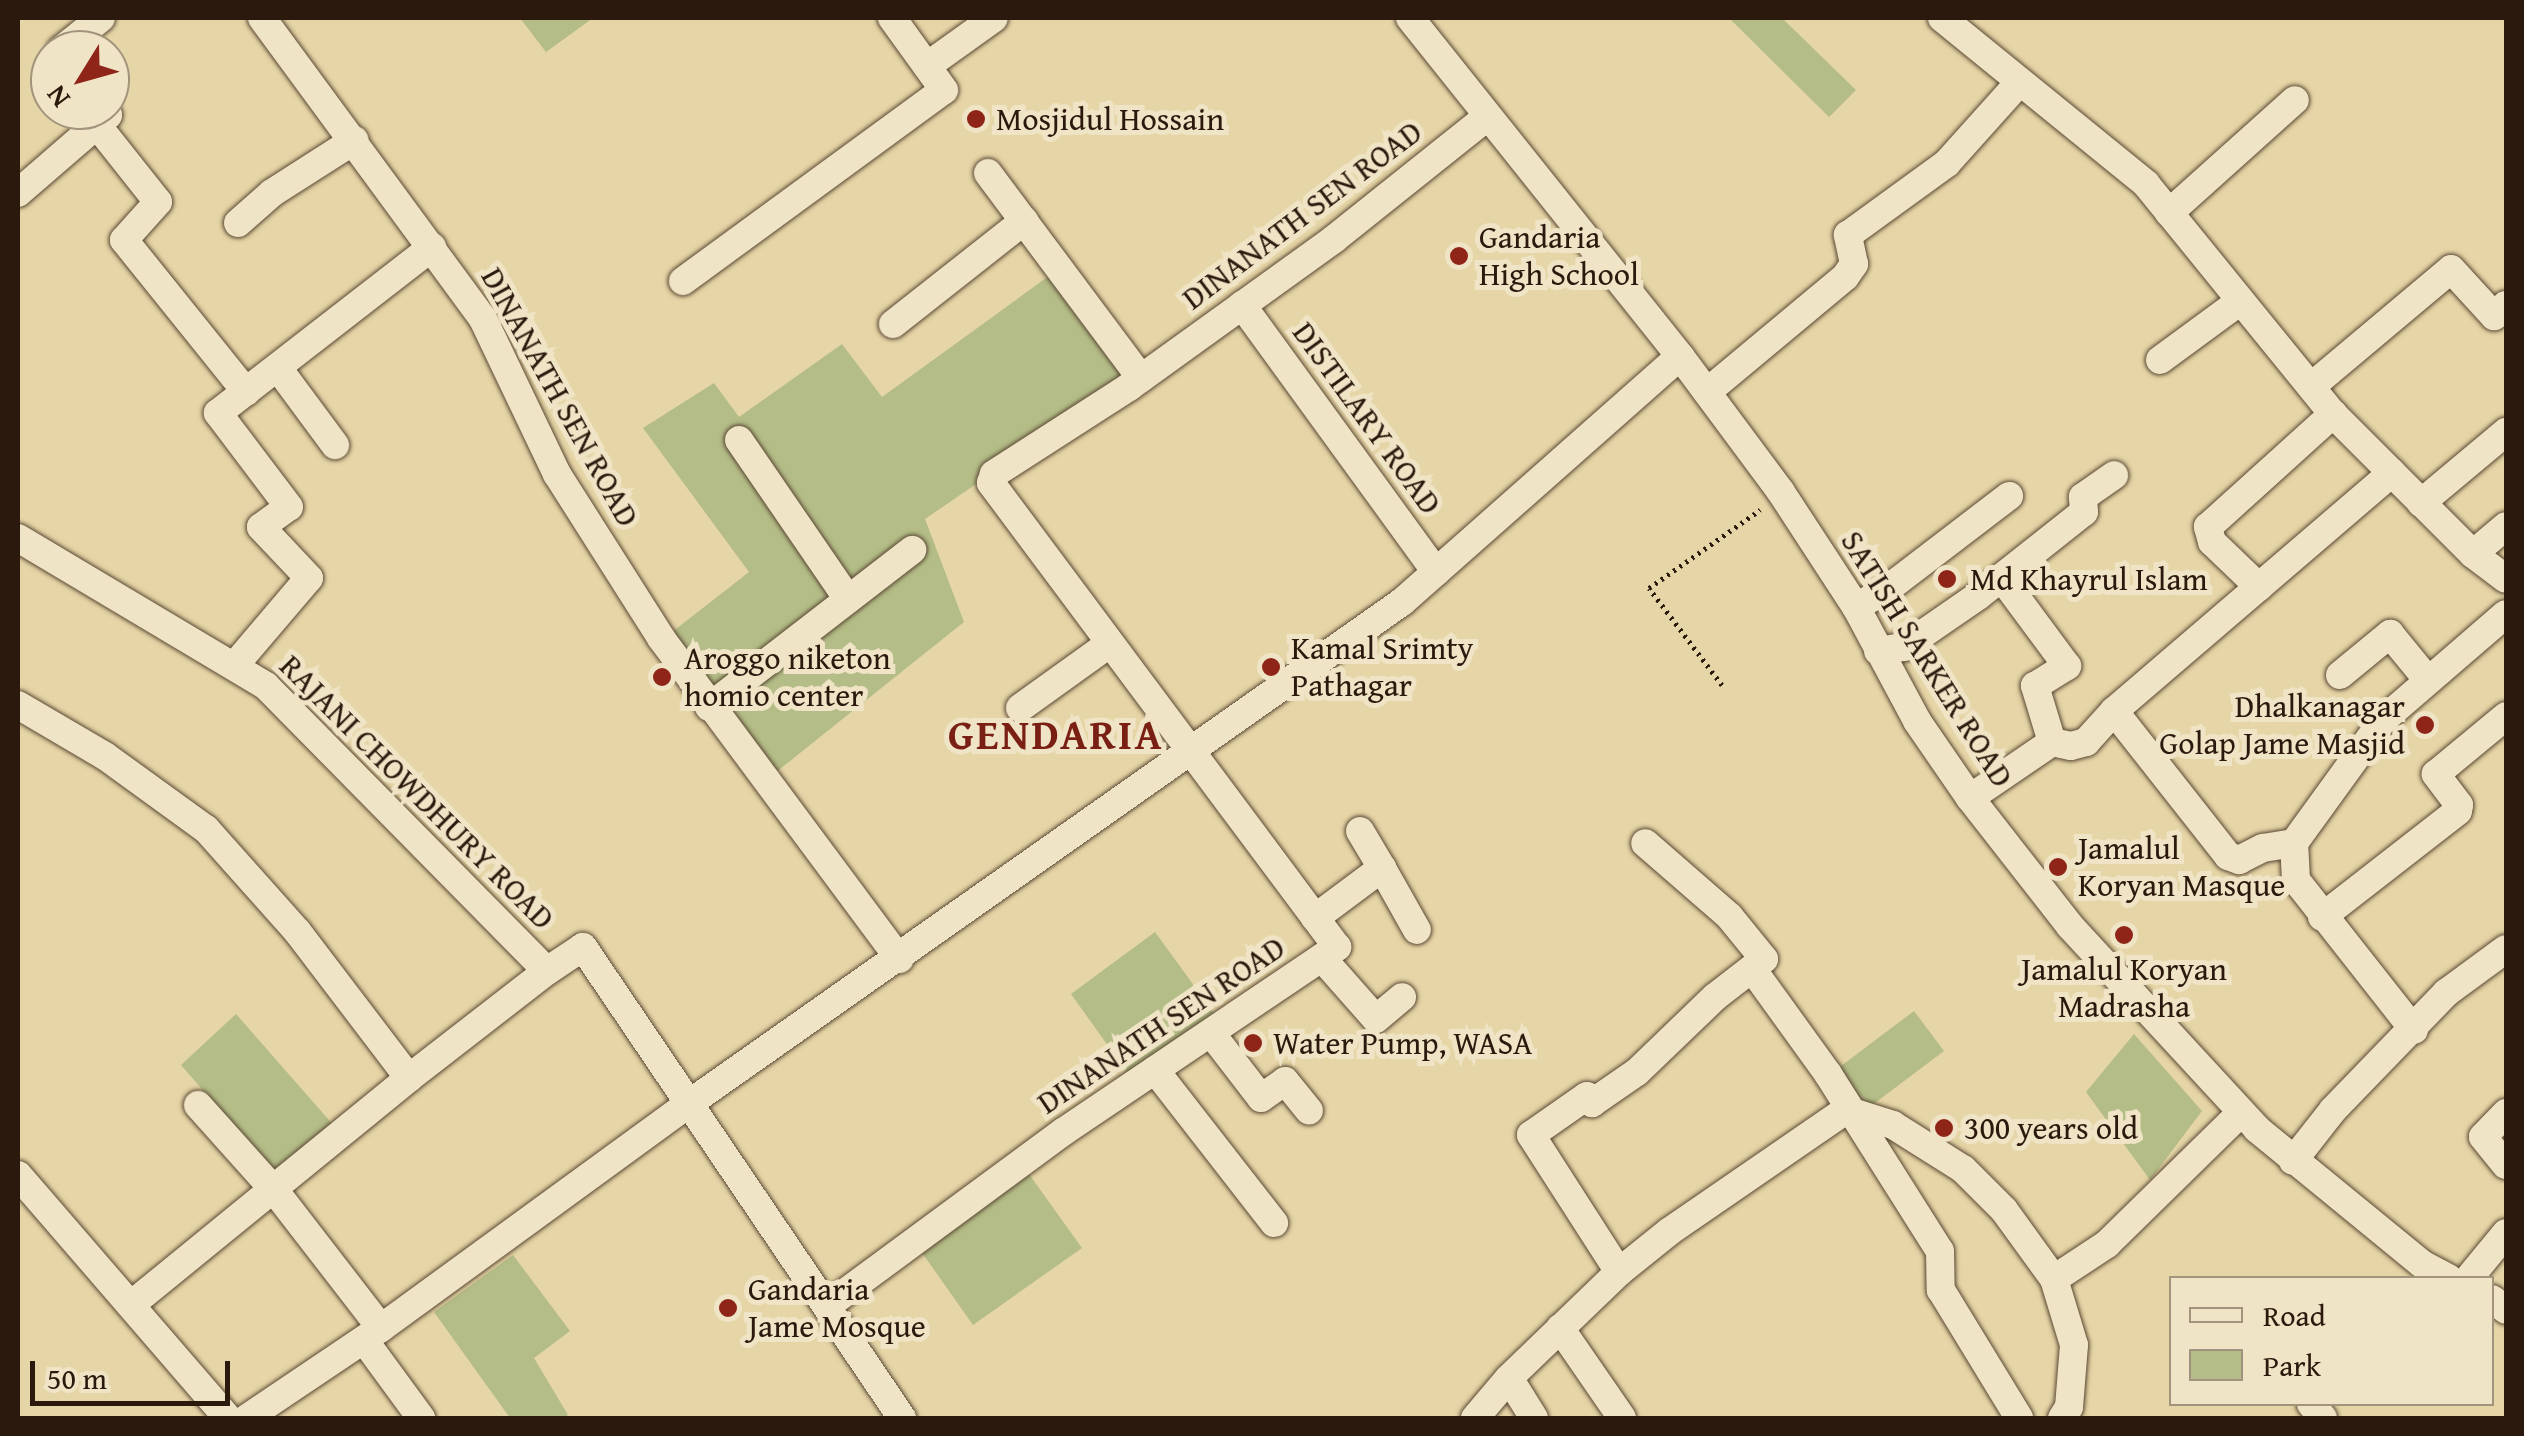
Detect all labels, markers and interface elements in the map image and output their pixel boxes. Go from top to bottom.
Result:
north arrow [30,30,130,130]
text: N [35,77,79,117]
place label: Mosjidul Hossain [996,100,1224,138]
marker: Mosjidul Hossain [965,108,987,130]
street label: DINANATH SEN ROAD [1175,112,1429,318]
place label: Gandaria High School [1479,219,1639,294]
marker: Gandaria High School [1448,245,1470,267]
street label: DINANATH SEN ROAD [473,261,647,533]
street label: DISTILARY ROAD [1284,314,1450,522]
street label: SATISH SARKER ROAD [1833,524,2021,794]
place label: Md Khayrul Islam [1970,560,2208,598]
marker: Md Khayrul Islam [1934,566,1960,592]
place label: Kamal Srimty Pathagar [1291,630,1474,705]
place label: Aroggo niketon homio center [684,640,891,715]
street label: RAJANI CHOWDHURY ROAD [272,647,562,937]
marker: Kamal Srimty Pathagar [1260,656,1282,678]
marker: Aroggo niketon homio center [649,664,675,690]
place label: Dhalkanagar Golap Jame Masjid [2159,688,2405,763]
district label: GENDARIA [948,709,1164,759]
marker: Dhalkanagar Golap Jame Masjid [2414,714,2436,736]
place label: Jamalul Koryan Masque [2078,830,2285,905]
marker: Jamalul Koryan Masque [2047,856,2069,878]
marker: Jamalul Koryan Madrasha [2113,924,2135,946]
street label: DINANATH SEN ROAD [1030,928,1292,1122]
place label: Jamalul Koryan Madrasha [2021,951,2227,1026]
place label: Water Pump, WASA [1273,1024,1532,1062]
marker: Water Pump, WASA [1242,1032,1264,1054]
place label: 300 years old [1964,1109,2138,1147]
marker: 300 years old [1933,1117,1955,1139]
place label: Gandaria Jame Mosque [748,1271,926,1346]
legend [2169,1276,2494,1406]
text: Road [2263,1293,2326,1337]
marker: Gandaria Jame Mosque [717,1297,739,1319]
scale bar [35,1341,235,1403]
text: Park [2263,1343,2321,1387]
text: 50 m [47,1356,107,1400]

